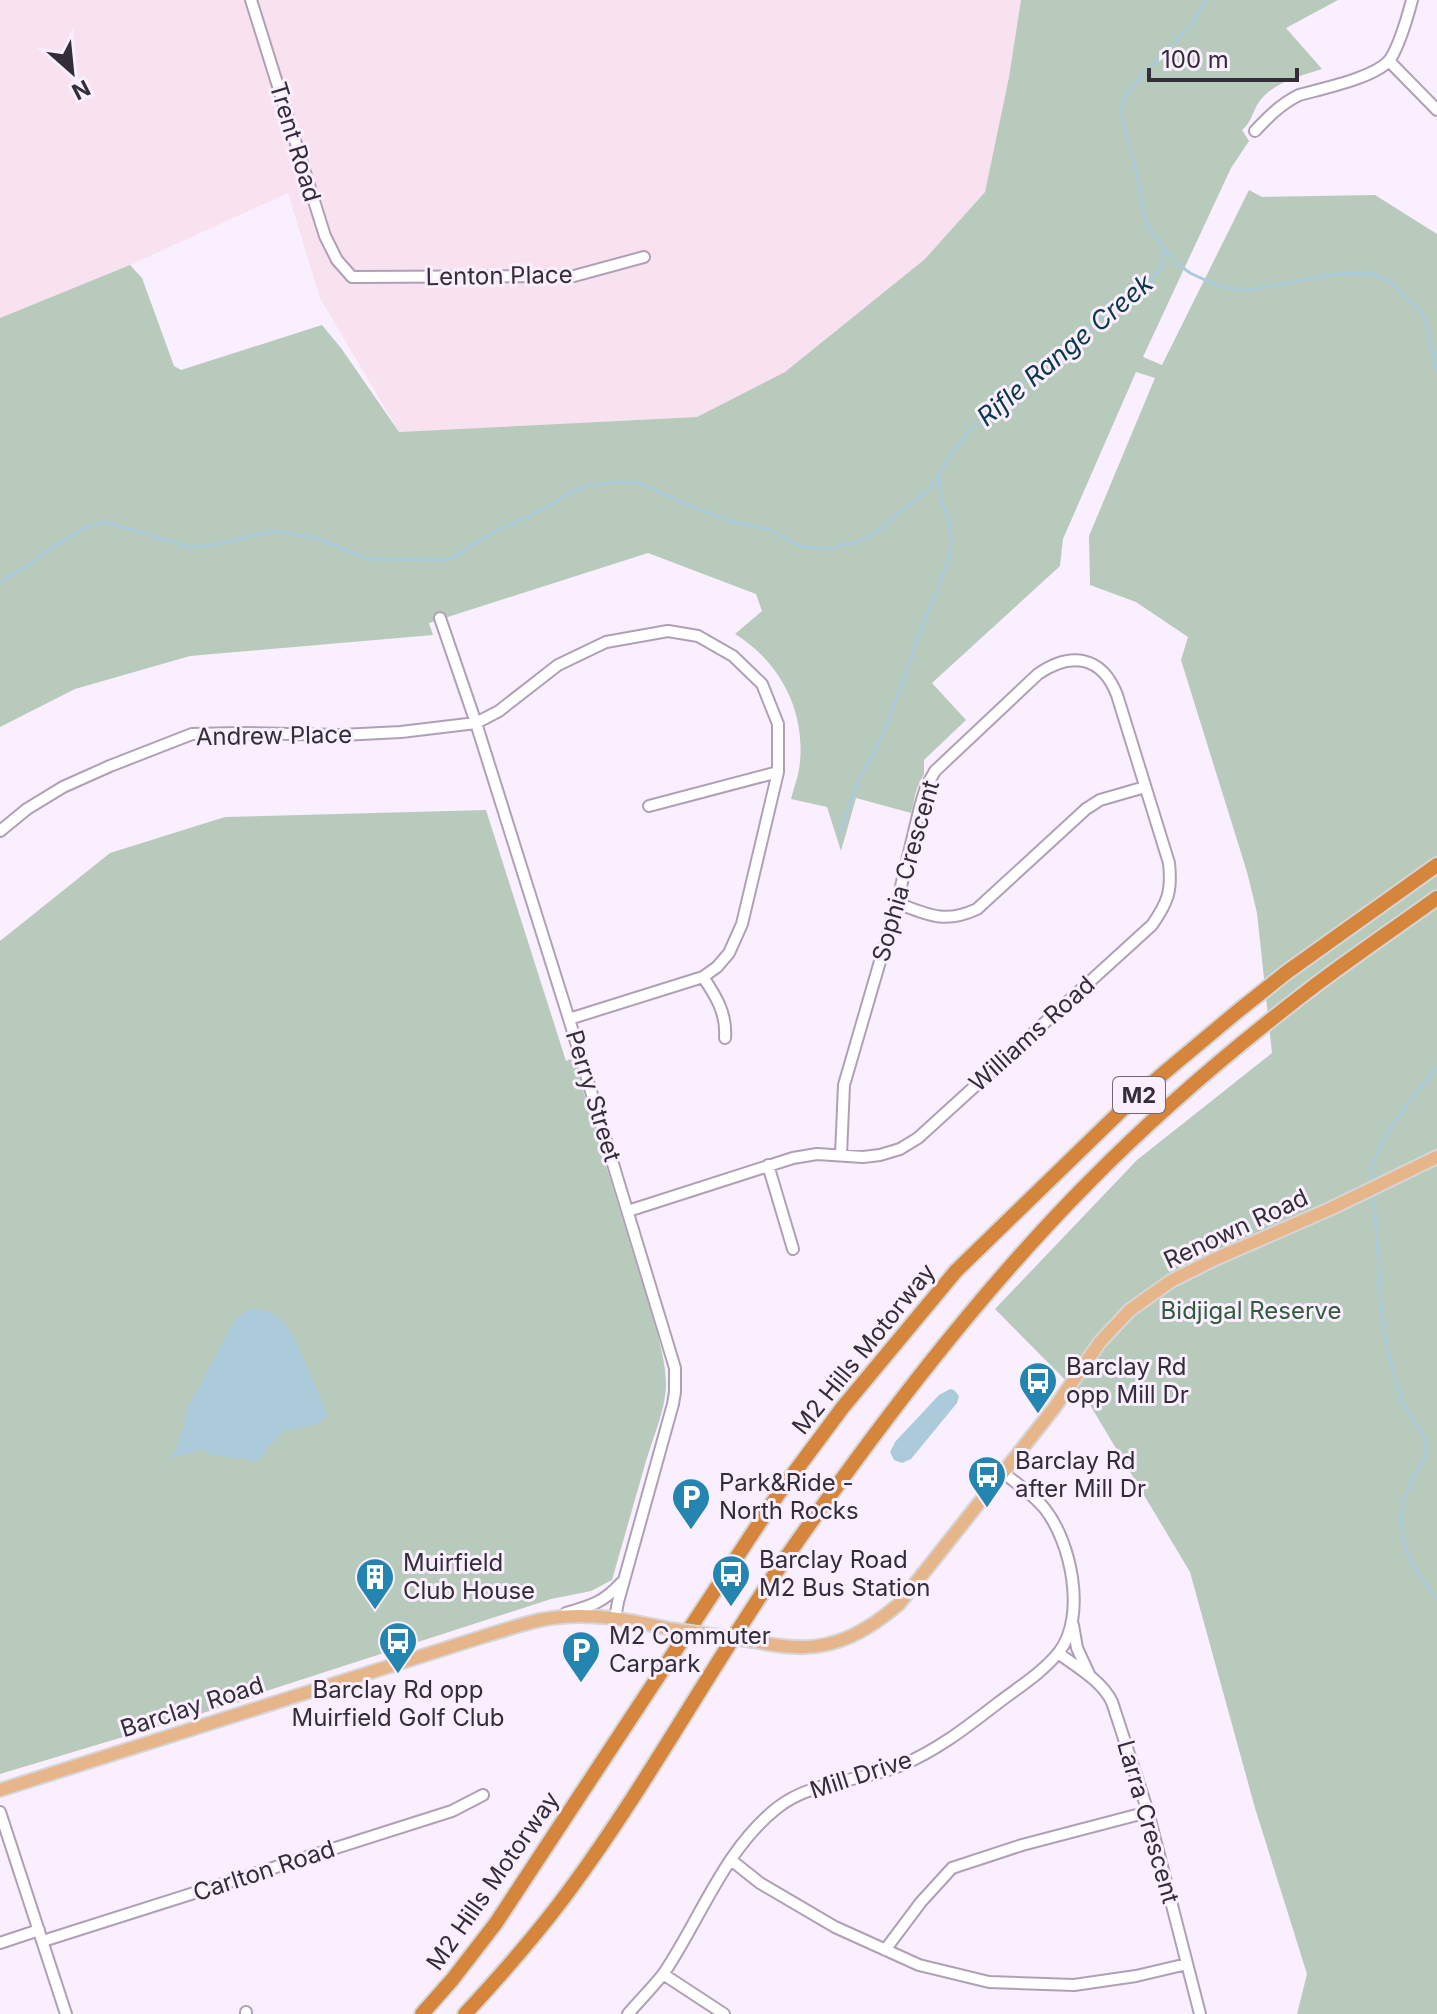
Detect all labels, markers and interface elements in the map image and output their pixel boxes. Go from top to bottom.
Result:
north arrow [32,32,112,112]
scale bar [1149,32,1297,82]
text: 100 m [1161,45,1229,74]
text: N [68,74,94,105]
street label: Trent Road [264,79,327,205]
street label: Lenton Place [425,260,573,291]
water label: Rifle Range Creek [971,267,1159,432]
street label: Andrew Place [196,720,352,751]
street label: Sophia Crescent [866,777,945,965]
street label: Williams Road [963,970,1100,1098]
street label: Perry Street [560,1027,627,1165]
road number: M2 [1113,1077,1165,1113]
street label: Renown Road [1159,1183,1312,1275]
street label: M2 Hills Motorway [786,1257,941,1440]
park label: Bidjigal Reserve [1161,1296,1341,1325]
place label: Barclay Rd opp Mill Dr [1066,1352,1189,1409]
bus stop icon: Barclay Rd opp Mill Dr [1017,1360,1059,1415]
place label: Barclay Rd after Mill Dr [1015,1446,1146,1503]
bus stop icon: Barclay Rd after Mill Dr [966,1454,1008,1509]
place label: Park&Ride - North Rocks [719,1468,859,1525]
parking icon: Park&Ride - North Rocks [670,1476,712,1531]
place label: Barclay Road M2 Bus Station [759,1545,930,1602]
place label: Muirfield Club House [403,1548,535,1605]
bus stop icon: Barclay Road M2 Bus Station [710,1553,752,1608]
building icon: Muirfield Club House [354,1556,396,1611]
bus stop icon: Barclay Rd opp Muirfield Golf Club [377,1620,419,1675]
place label: M2 Commuter Carpark [609,1621,771,1678]
parking icon: M2 Commuter Carpark [560,1629,602,1684]
street label: Barclay Road [117,1670,267,1743]
place label: Barclay Rd opp Muirfield Golf Club [291,1675,505,1732]
street label: Larra Crescent [1111,1737,1186,1907]
street label: Mill Drive [806,1744,915,1805]
street label: M2 Hills Motorway [420,1786,565,1976]
street label: Carlton Road [189,1834,338,1907]

